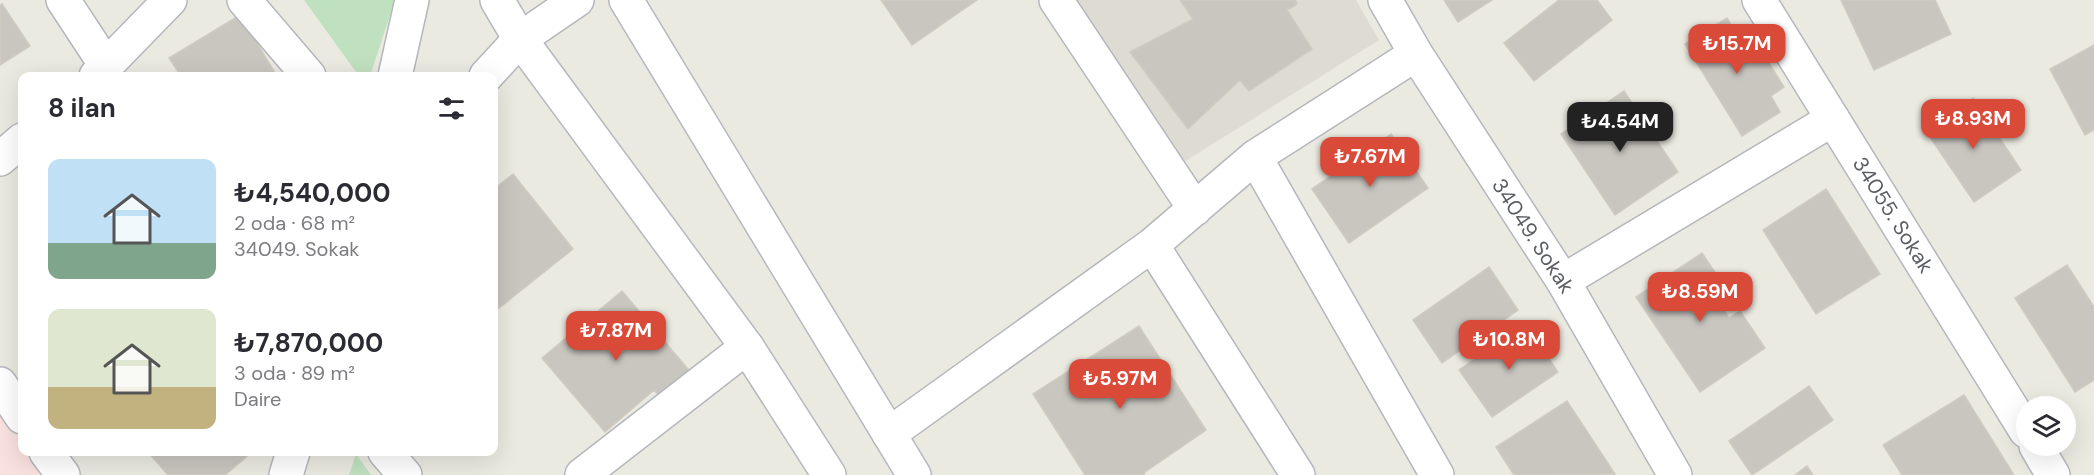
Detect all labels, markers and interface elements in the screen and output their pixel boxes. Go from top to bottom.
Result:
pin: ₺15.7M [1688,24,1786,75]
text: ₺15.7M [1702,30,1772,56]
text: 8 ilan [48,91,116,125]
icon: filters [435,92,468,125]
pin: ₺8.93M [1924,99,2022,150]
pin: ₺4.54M [1571,102,1669,153]
text: ₺8.93M [1935,105,2011,131]
text: ₺4.54M [1581,108,1659,134]
pin: ₺7.67M [1321,137,1419,188]
text: ₺7.67M [1334,143,1406,169]
street label: 34055. Sokak [1846,152,1940,279]
street label: 34049. Sokak [1485,173,1581,299]
text: ₺4,540,000 [234,176,391,210]
icon: home [96,183,168,255]
text: 2 oda · 68 m² [234,210,355,236]
text: 34049. Sokak [234,236,359,262]
pin: ₺8.59M [1651,272,1749,323]
text: ₺8.59M [1662,278,1738,304]
pin: ₺7.87M [567,311,665,362]
text: ₺7.87M [580,317,652,343]
pin: ₺10.8M [1460,320,1558,371]
text: ₺7,870,000 [234,326,383,360]
text: ₺10.8M [1473,326,1545,352]
icon: home [96,333,168,405]
pin: ₺5.97M [1071,359,1169,410]
text: 3 oda · 89 m² [234,360,355,386]
text: ₺5.97M [1083,365,1157,391]
text: Daire [234,386,281,412]
map controls [2016,396,2076,456]
button: layers [2016,396,2076,456]

